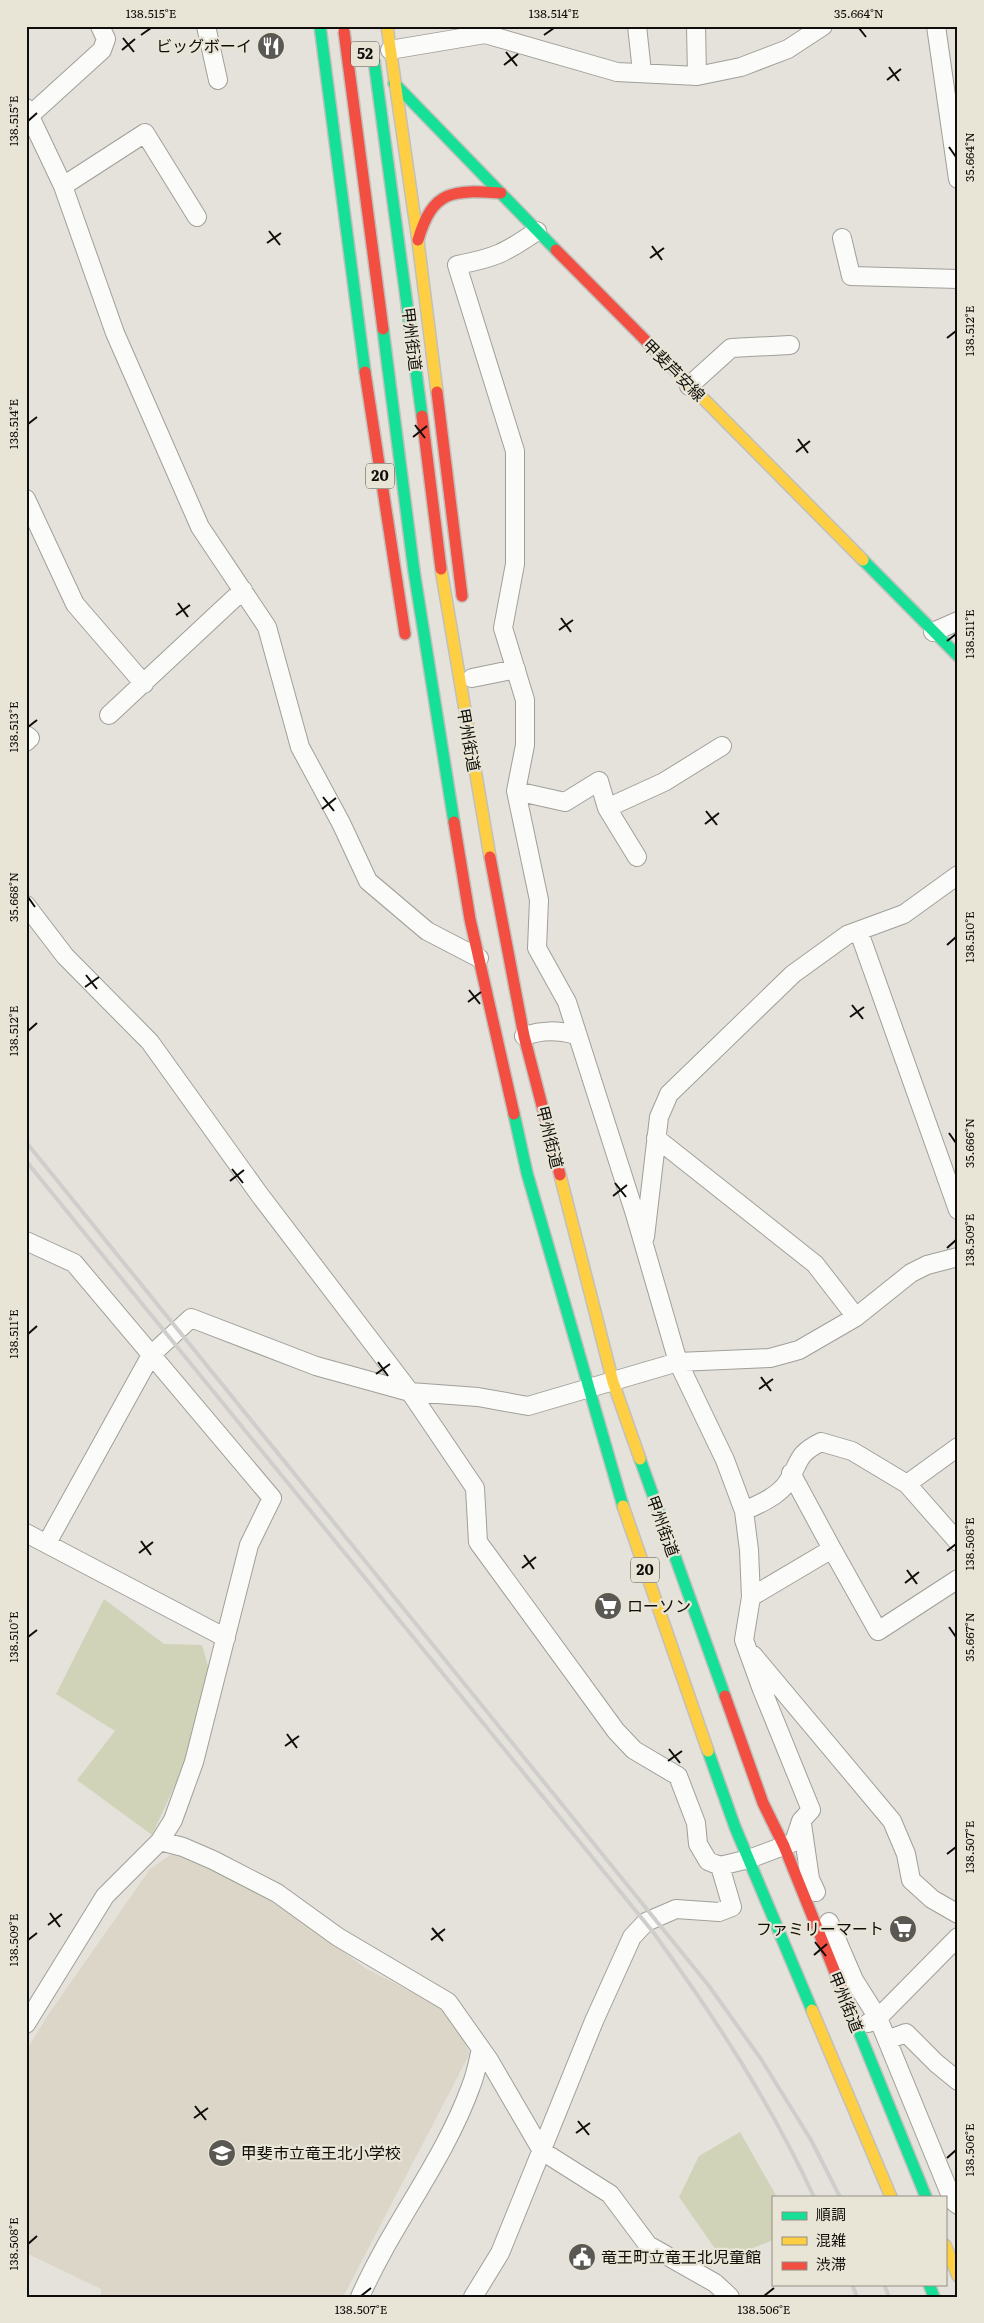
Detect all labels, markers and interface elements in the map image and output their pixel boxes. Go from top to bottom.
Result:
text: 138.515°E [126,4,177,22]
text: 138.514°E [529,4,580,22]
text: 35.664°N [834,4,884,22]
restaurant icon: ビッグボーイ [256,31,286,61]
place label: ビッグボーイ [156,33,252,57]
road number: 52 [351,42,379,66]
text: 138.515°E [4,95,22,146]
text: 35.664°N [960,132,978,182]
text: 138.512°E [960,305,978,356]
street label: 甲州街道 [397,306,429,372]
street label: 甲斐芦安線 [638,333,711,406]
text: 138.514°E [4,398,22,449]
road number: 20 [366,464,394,488]
text: 138.511°E [960,609,978,659]
text: 138.513°E [4,701,22,753]
street label: 甲州街道 [453,706,487,773]
text: 35.668°N [4,872,22,922]
text: 138.510°E [960,911,978,963]
text: 138.512°E [4,1005,22,1056]
street label: 甲州街道 [532,1103,570,1171]
text: 35.666°N [960,1118,978,1168]
text: 138.509°E [960,1213,978,1266]
text: 138.511°E [4,1309,22,1359]
street label: 甲州街道 [642,1491,686,1560]
text: 138.508°E [960,1517,978,1571]
road number: 20 [631,1558,659,1582]
supermarket icon: ローソン [593,1591,623,1621]
place label: ローソン [627,1593,691,1617]
text: 138.510°E [4,1611,22,1663]
text: 35.667°N [960,1612,978,1662]
text: 138.507°E [960,1820,978,1873]
text: 138.509°E [4,1913,22,1966]
supermarket icon: ファミリーマート [888,1914,918,1944]
place label: ファミリーマート [756,1916,884,1940]
street label: 甲州街道 [824,1967,870,2036]
text: 138.506°E [960,2123,978,2177]
school or university icon: 甲斐市立竜王北小学校 [207,2138,237,2168]
place label: 甲斐市立竜王北小学校 [241,2140,401,2164]
legend [772,2196,946,2286]
text: 順調 [816,2202,846,2225]
text: 138.508°E [4,2217,22,2271]
text: 混雑 [816,2228,846,2251]
public building icon: 竜王町立竜王北児童館 [567,2242,597,2272]
place label: 竜王町立竜王北児童館 [601,2244,761,2268]
text: 渋滞 [816,2252,846,2275]
text: 138.507°E [335,2300,388,2318]
text: 138.506°E [737,2300,791,2318]

